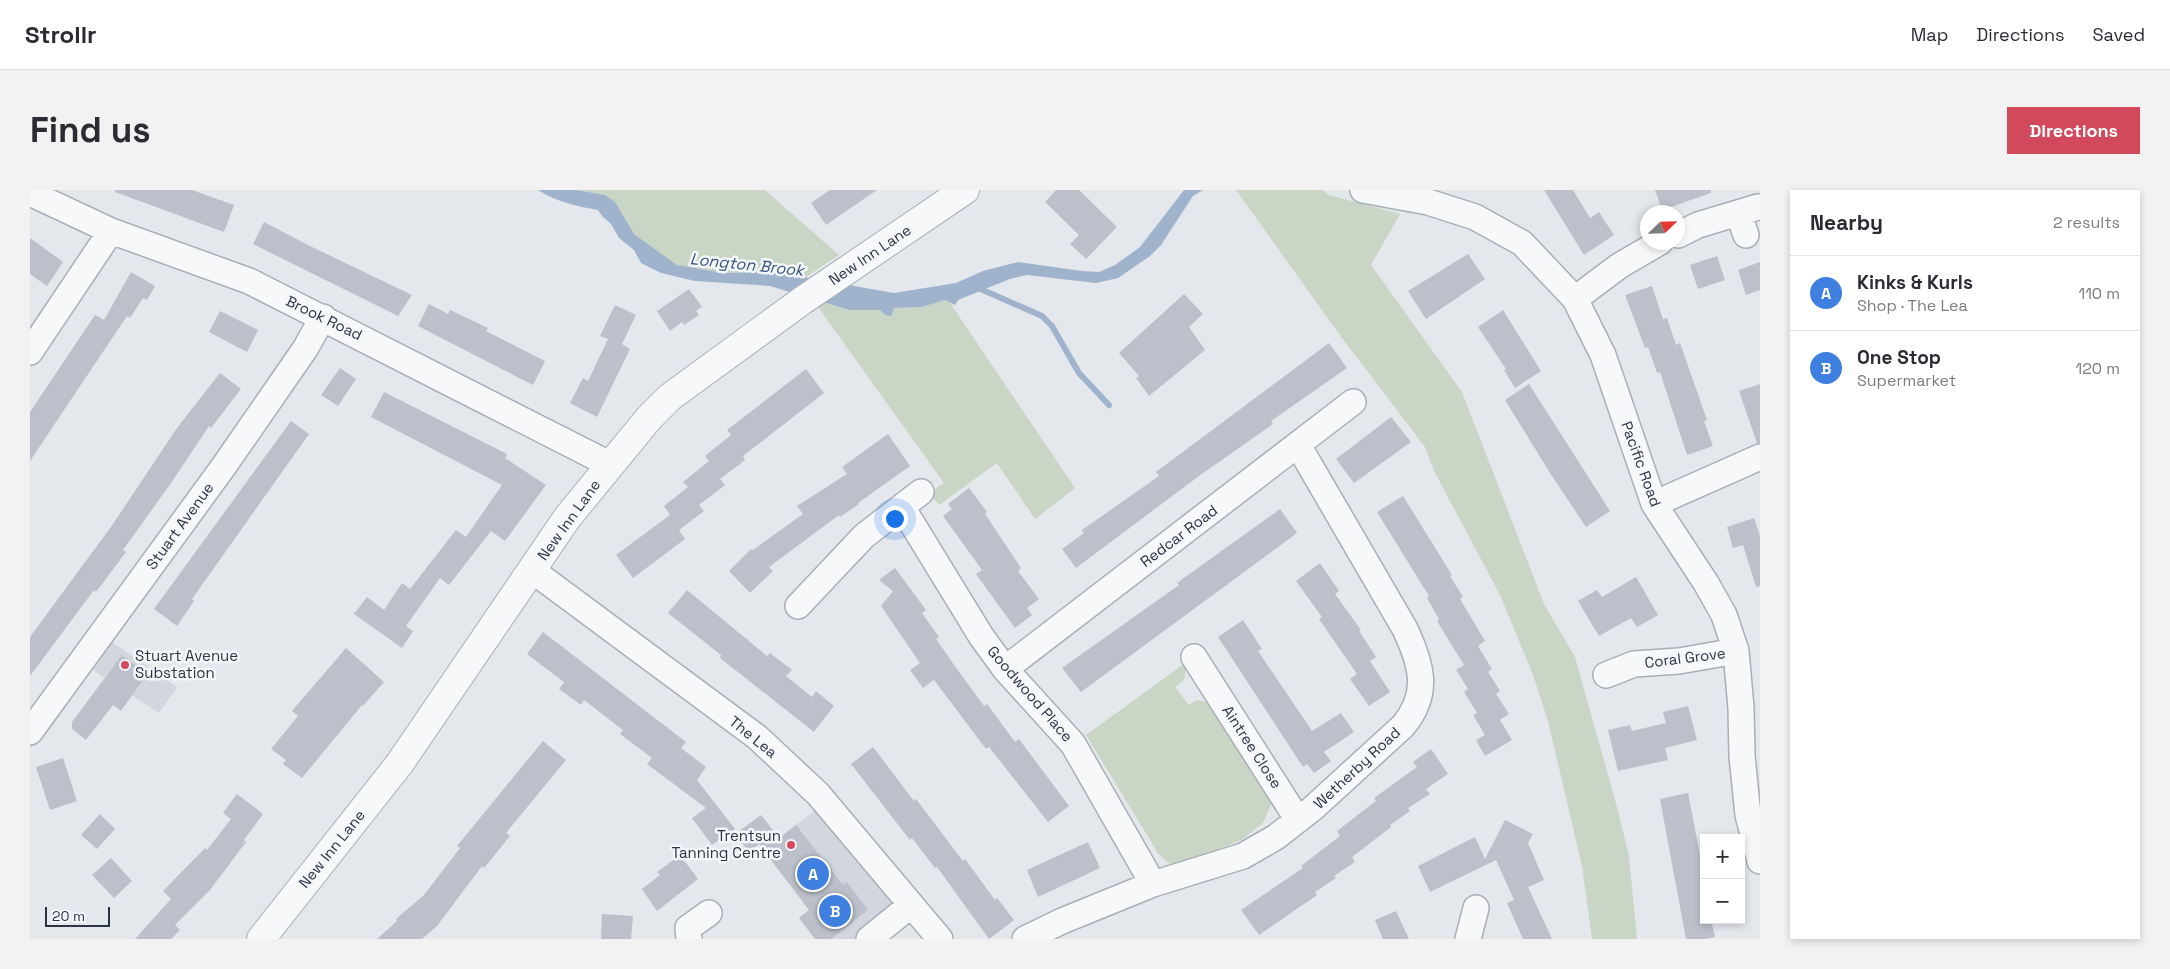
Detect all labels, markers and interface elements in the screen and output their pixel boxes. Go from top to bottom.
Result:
text: Strollr [25,19,97,50]
text: Map [1911,23,1948,46]
text: Directions [1976,23,2065,46]
text: Saved [2093,23,2145,46]
button: Directions [2007,107,2140,154]
text: Find us [30,108,151,152]
north arrow [1640,205,1685,250]
text: Nearby [1810,209,1883,236]
text: 2 results [2053,212,2120,233]
street label: New Inn Lane [825,220,915,289]
water label: Longton Brook [689,248,807,281]
text: Kinks & Kurls [1857,270,1973,295]
text: A [1821,283,1831,304]
text: 110 m [2078,283,2120,304]
street label: Brook Road [283,291,366,344]
text: Shop · The Lea [1857,295,1968,316]
text: One Stop [1857,345,1941,370]
text: B [1821,358,1831,379]
text: 120 m [2076,358,2120,379]
text: Supermarket [1857,370,1956,391]
street label: Pacific Road [1617,419,1666,509]
street label: New Inn Lane [533,475,604,564]
street label: Stuart Avenue [142,478,218,573]
street label: Redcar Road [1136,500,1221,571]
your location [882,506,908,532]
street label: Goodwood Place [984,642,1077,746]
street label: Coral Grove [1643,643,1727,672]
place label: Stuart Avenue Substation [135,646,238,682]
marker: Stuart Avenue Substation [119,659,131,671]
street label: Aintree Close [1218,702,1286,792]
street label: The Lea [725,711,781,762]
street label: Wetherby Road [1309,723,1404,813]
street label: New Inn Lane [294,806,369,892]
place label: Trentsun Tanning Centre [671,826,781,862]
map controls [1700,834,1745,924]
button: + [1700,834,1745,879]
marker: Trentsun Tanning Centre [785,839,797,851]
pin: A [797,855,829,893]
button: − [1700,879,1745,924]
pin: B [819,892,851,930]
scale bar [45,904,110,927]
text: 20 m [52,907,85,925]

